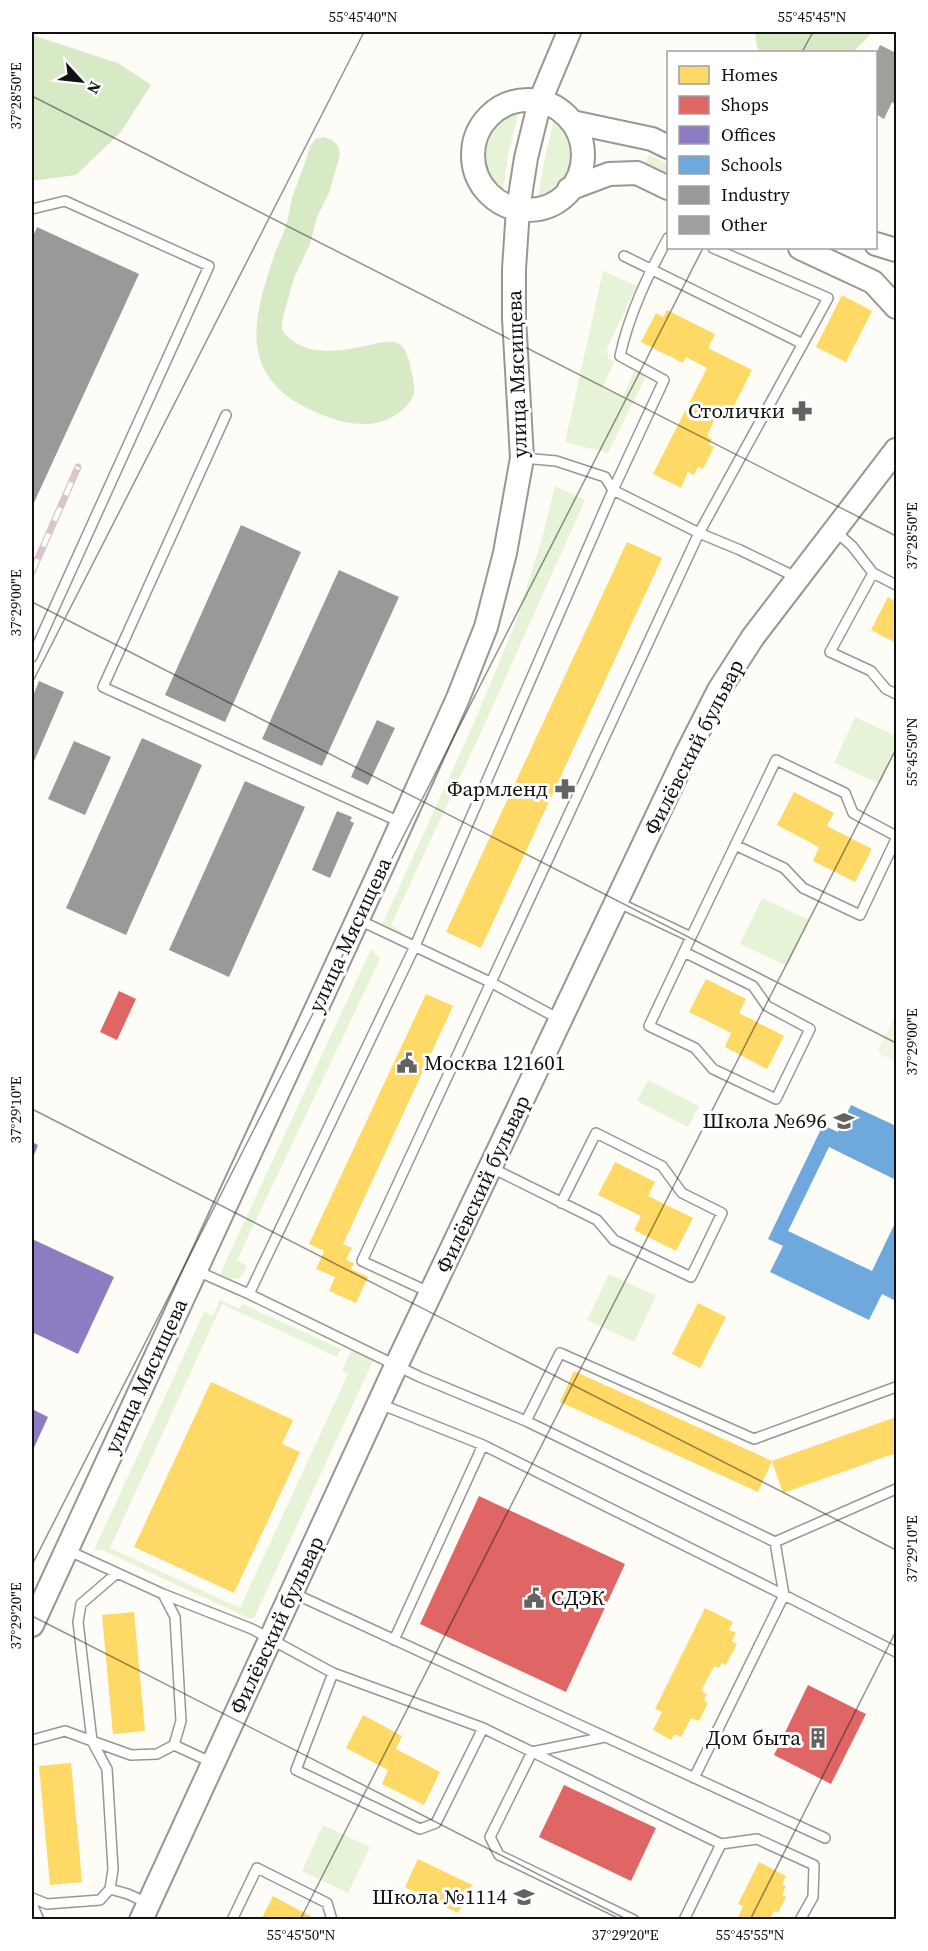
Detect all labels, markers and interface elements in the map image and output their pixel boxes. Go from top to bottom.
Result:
text: 55°45'40"N [328,6,398,27]
text: 55°45'45"N [777,6,847,27]
north arrow [51,51,111,111]
legend [667,51,877,249]
text: 37°28'50"E [5,62,26,130]
text: Homes [721,62,778,87]
text: N [82,78,107,98]
text: Shops [721,92,769,117]
text: Offices [721,122,776,147]
text: Schools [721,152,783,177]
text: Industry [721,182,791,207]
text: Other [721,212,768,237]
street label: улица Мясищева [499,289,534,458]
place label: Столички [688,396,785,425]
pharmacy icon: Столички [790,399,814,423]
text: 37°28'50"E [901,502,922,570]
text: 37°29'00"E [5,569,26,637]
street label: Филёвский бульвар [637,654,750,839]
text: 55°45'50"N [901,717,922,787]
place label: Фармленд [447,774,548,803]
pharmacy icon: Фармленд [553,777,577,801]
street label: улица Мясищева [301,852,398,1017]
text: 37°29'00"E [901,1008,922,1076]
place label: Москва 121601 [424,1048,565,1077]
public building icon: Москва 121601 [395,1051,419,1075]
text: 37°29'10"E [5,1076,26,1144]
street label: Филёвский бульвар [429,1090,536,1277]
place label: Школа №696 [702,1106,827,1135]
school or university icon: Школа №696 [832,1109,856,1133]
street label: улица Мясищева [97,1293,194,1458]
text: 37°29'10"E [901,1515,922,1583]
street label: Филёвский бульвар [223,1531,330,1718]
text: 37°29'20"E [5,1582,26,1650]
place label: СДЭК [551,1583,605,1612]
public building icon: СДЭК [522,1586,546,1610]
place label: Дом быта [706,1723,801,1752]
building icon: Дом быта [806,1726,830,1750]
place label: Школа №1114 [372,1882,507,1911]
school or university icon: Школа №1114 [512,1885,536,1909]
text: 55°45'50"N [266,1924,336,1945]
text: 37°29'20"E [591,1924,659,1945]
text: 55°45'55"N [715,1924,785,1945]

